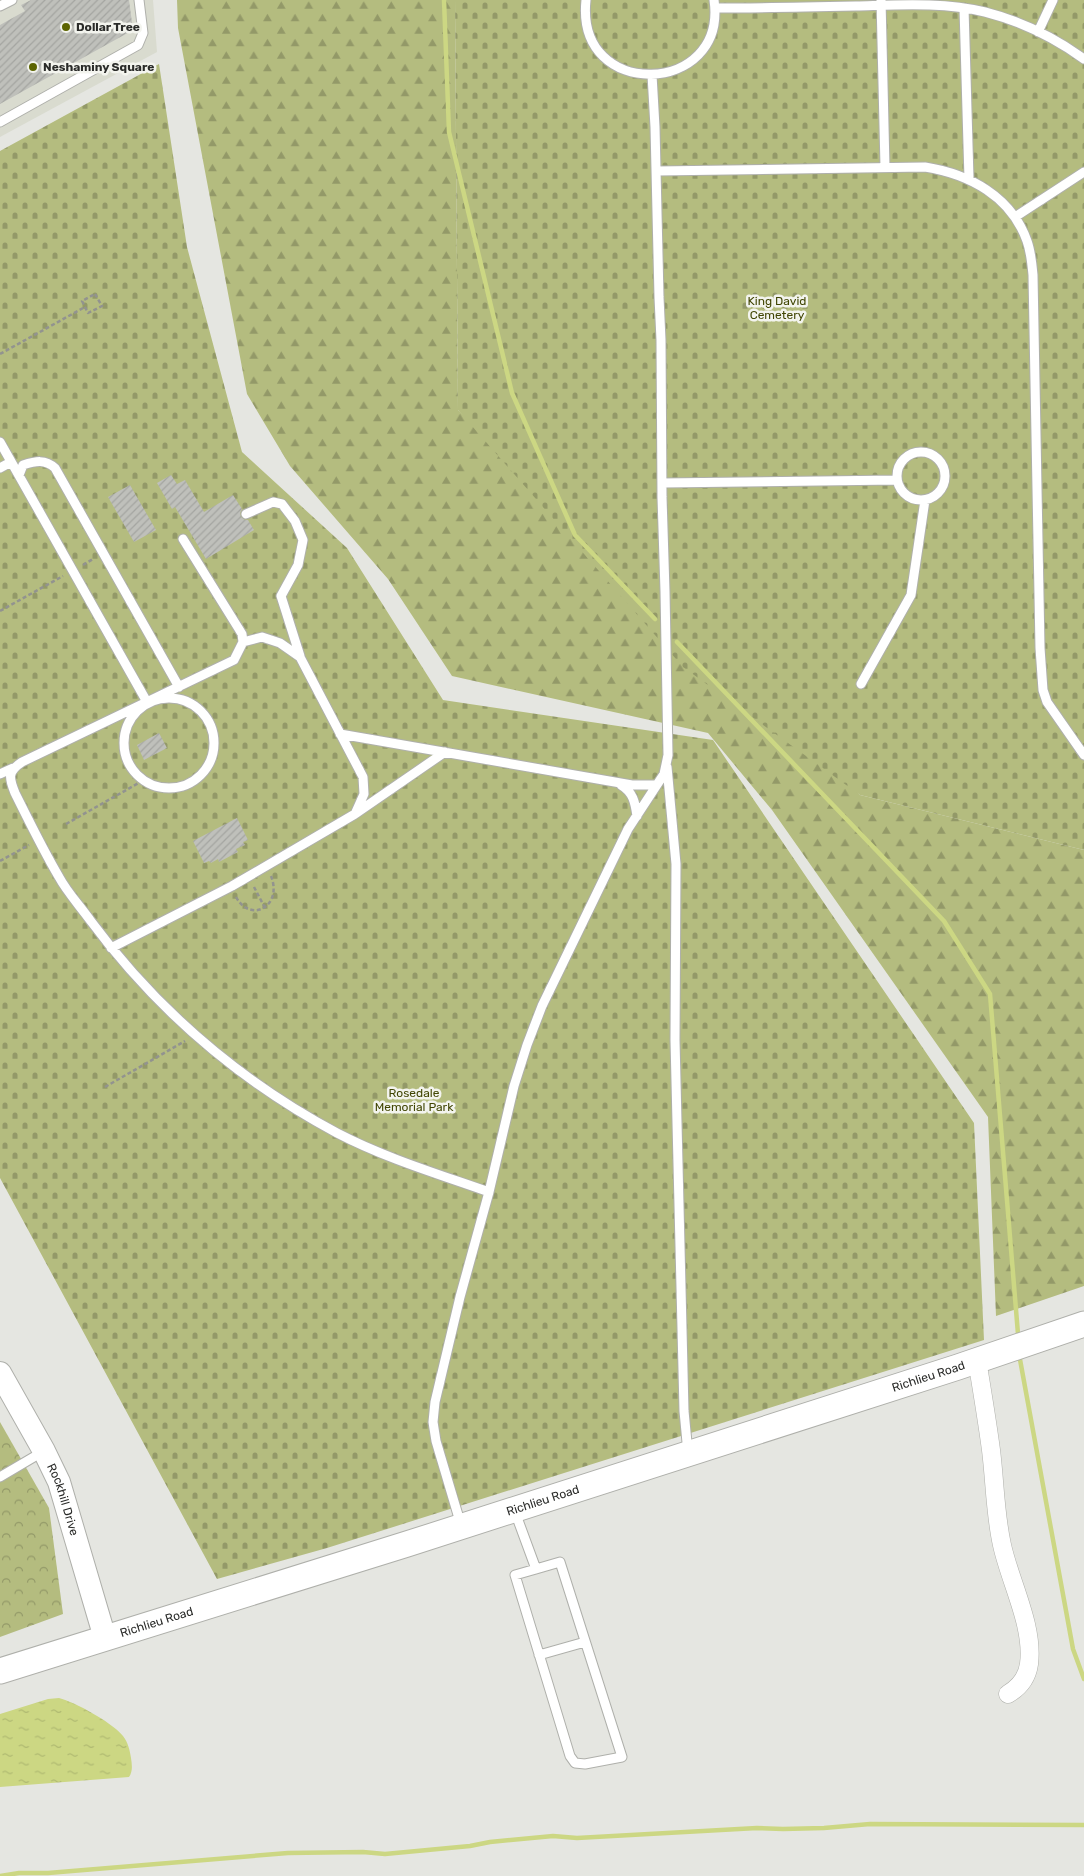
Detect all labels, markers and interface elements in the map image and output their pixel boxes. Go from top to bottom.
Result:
place label: Dollar Tree [76,20,140,34]
marker: Dollar Tree [60,21,72,33]
place label: Neshaminy Square [43,60,154,74]
marker: Neshaminy Square [27,61,39,73]
park label: King David Cemetery [748,294,806,322]
park label: Rosedale Memorial Park [375,1086,454,1114]
street label: Richlieu Road [890,1358,967,1395]
street label: Rockhill Drive [44,1461,82,1538]
street label: Richlieu Road [505,1482,581,1519]
street label: Richlieu Road [118,1604,195,1640]

